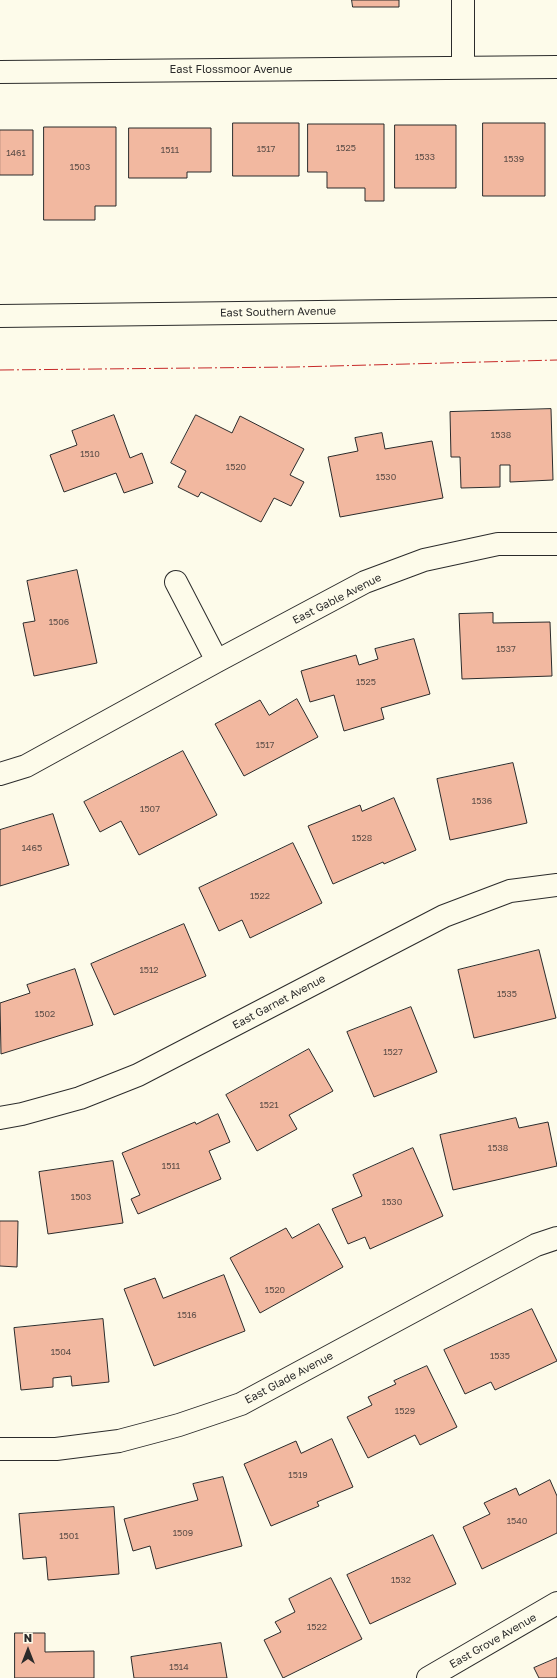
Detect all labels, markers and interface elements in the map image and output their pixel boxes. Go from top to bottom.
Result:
street label: East Flossmoor Avenue [170,63,292,77]
house number: 1525 [336,143,356,153]
house number: 1517 [257,144,275,154]
house number: 1511 [161,145,179,155]
house number: 1461 [6,148,26,158]
house number: 1533 [415,152,435,162]
house number: 1539 [504,154,524,164]
house number: 1503 [70,162,90,172]
street label: East Southern Avenue [220,304,336,320]
house number: 1538 [491,430,511,440]
house number: 1510 [80,449,100,459]
house number: 1520 [226,462,246,472]
house number: 1530 [376,472,396,482]
street label: East Gable Avenue [290,571,384,627]
house number: 1506 [49,617,69,627]
house number: 1537 [496,644,516,654]
house number: 1525 [356,677,376,687]
house number: 1517 [256,740,274,750]
house number: 1536 [472,796,492,806]
house number: 1507 [140,804,160,814]
house number: 1528 [352,833,372,843]
house number: 1465 [22,843,42,853]
house number: 1522 [250,891,270,901]
house number: 1512 [139,965,159,975]
street label: East Garnet Avenue [230,972,328,1032]
house number: 1535 [497,989,517,999]
house number: 1502 [35,1009,55,1019]
house number: 1527 [383,1047,403,1057]
house number: 1521 [259,1100,279,1110]
house number: 1538 [488,1143,508,1153]
house number: 1511 [162,1161,180,1171]
house number: 1503 [71,1192,91,1202]
house number: 1530 [382,1197,402,1207]
house number: 1520 [265,1285,285,1295]
house number: 1516 [177,1310,197,1320]
house number: 1504 [51,1347,71,1357]
street label: East Glade Avenue [243,1349,335,1407]
house number: 1535 [490,1351,510,1361]
house number: 1529 [395,1406,415,1416]
house number: 1519 [288,1470,308,1480]
house number: 1540 [507,1516,527,1526]
house number: 1509 [173,1528,193,1538]
house number: 1501 [59,1531,79,1541]
house number: 1532 [391,1575,411,1585]
street label: East Grove Avenue [447,1611,539,1671]
house number: 1522 [307,1622,327,1632]
north arrow [8,1630,48,1670]
text: N [24,1631,32,1644]
house number: 1514 [169,1662,189,1672]

